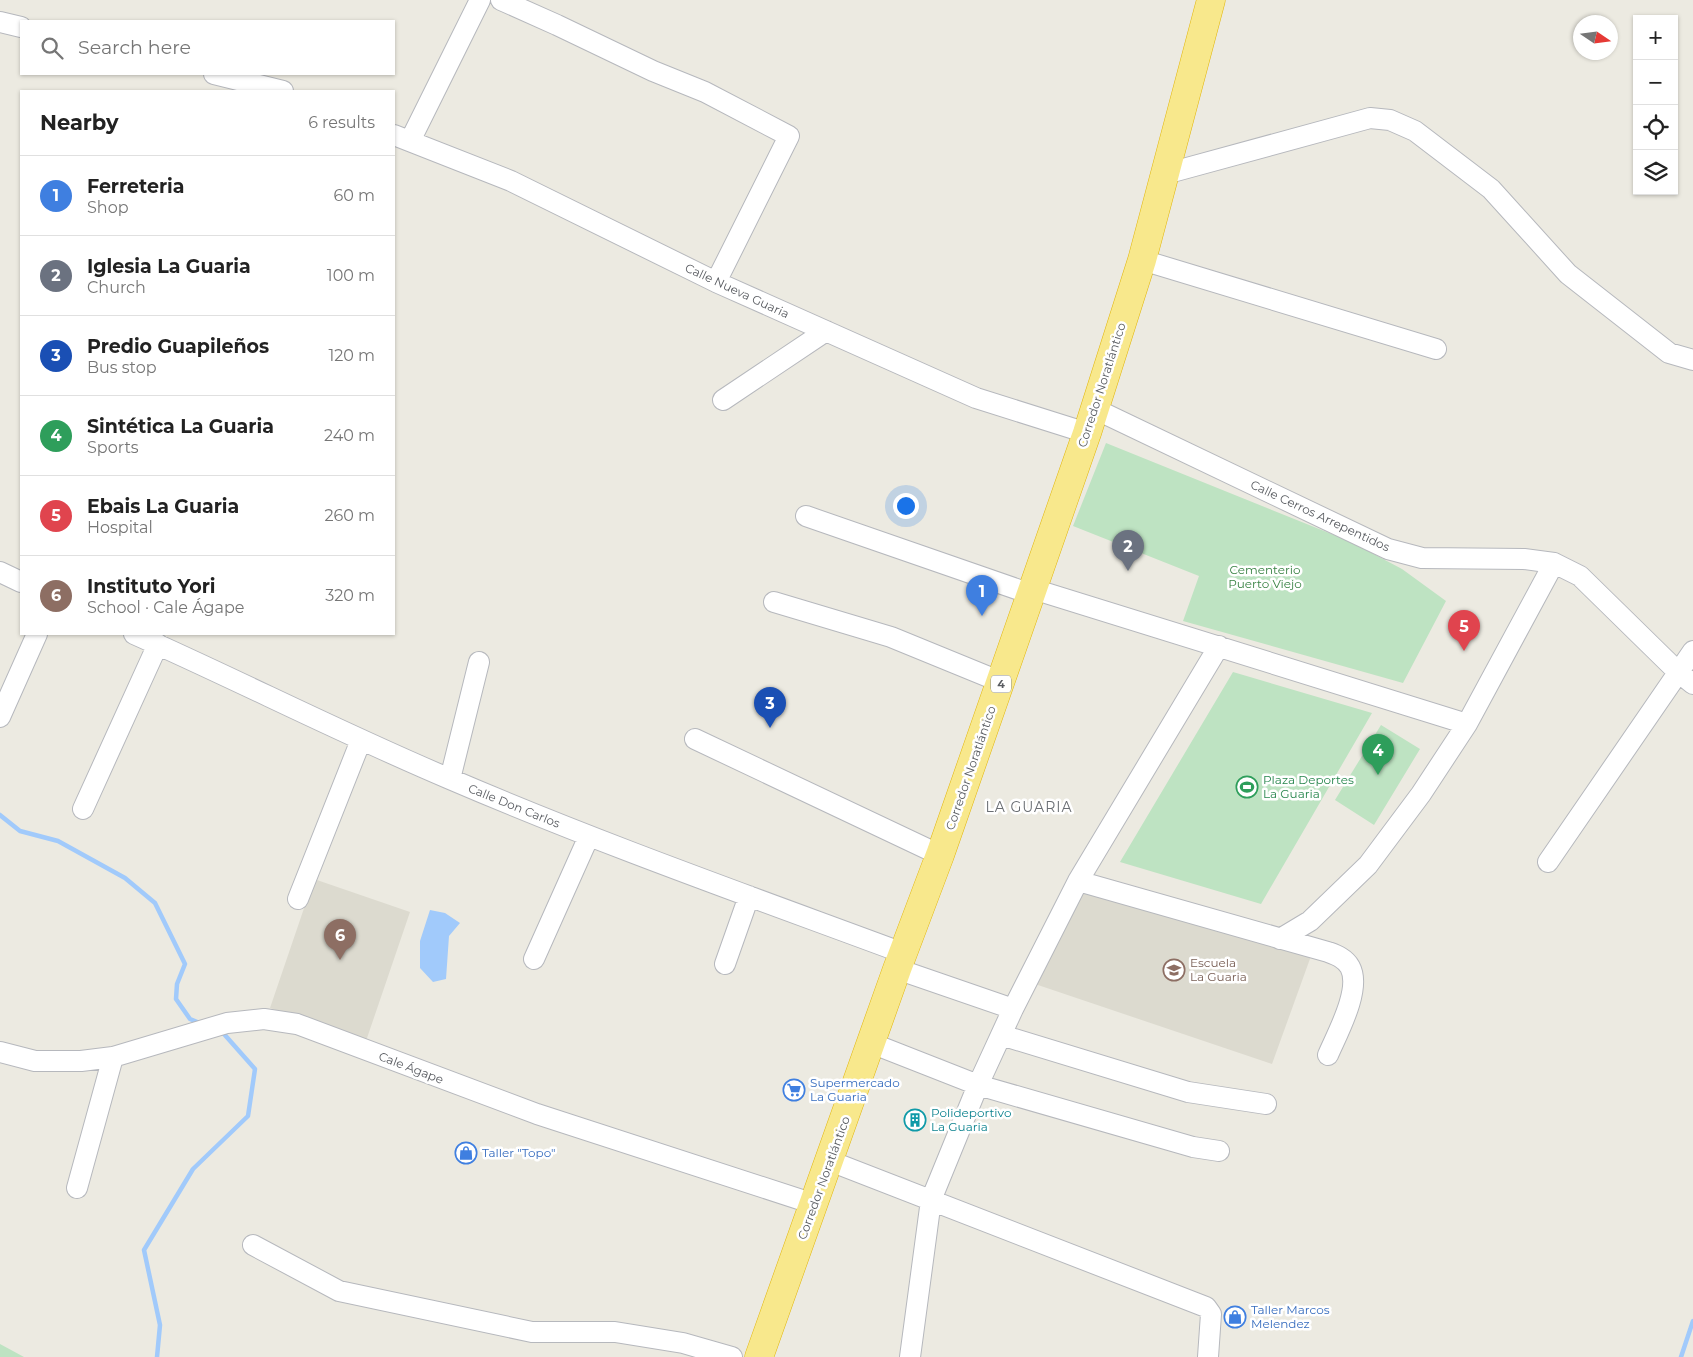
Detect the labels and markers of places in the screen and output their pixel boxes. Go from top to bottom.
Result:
pin: 2 [1112,530,1144,571]
pin: 1 [966,575,998,616]
pin: 5 [1448,610,1480,651]
pin: 3 [754,687,786,728]
pin: 4 [1362,734,1394,775]
place label: Plaza Deportes La Guaria [1263,772,1354,801]
sports icon: Plaza Deportes La Guaria [1235,775,1259,799]
pin: 6 [324,919,356,960]
place label: Escuela La Guaria [1190,955,1247,984]
school or university icon: Escuela La Guaria [1162,958,1186,982]
place label: Supermercado La Guaria [810,1075,900,1104]
supermarket icon: Supermercado La Guaria [782,1078,806,1102]
place label: Polideportivo La Guaria [931,1105,1011,1134]
building icon: Polideportivo La Guaria [903,1108,927,1132]
shop icon: Taller "Topo" [454,1141,478,1165]
place label: Taller "Topo" [482,1145,556,1160]
place label: Taller Marcos Melendez [1251,1302,1330,1331]
shop icon: Taller Marcos Melendez [1223,1305,1247,1329]

